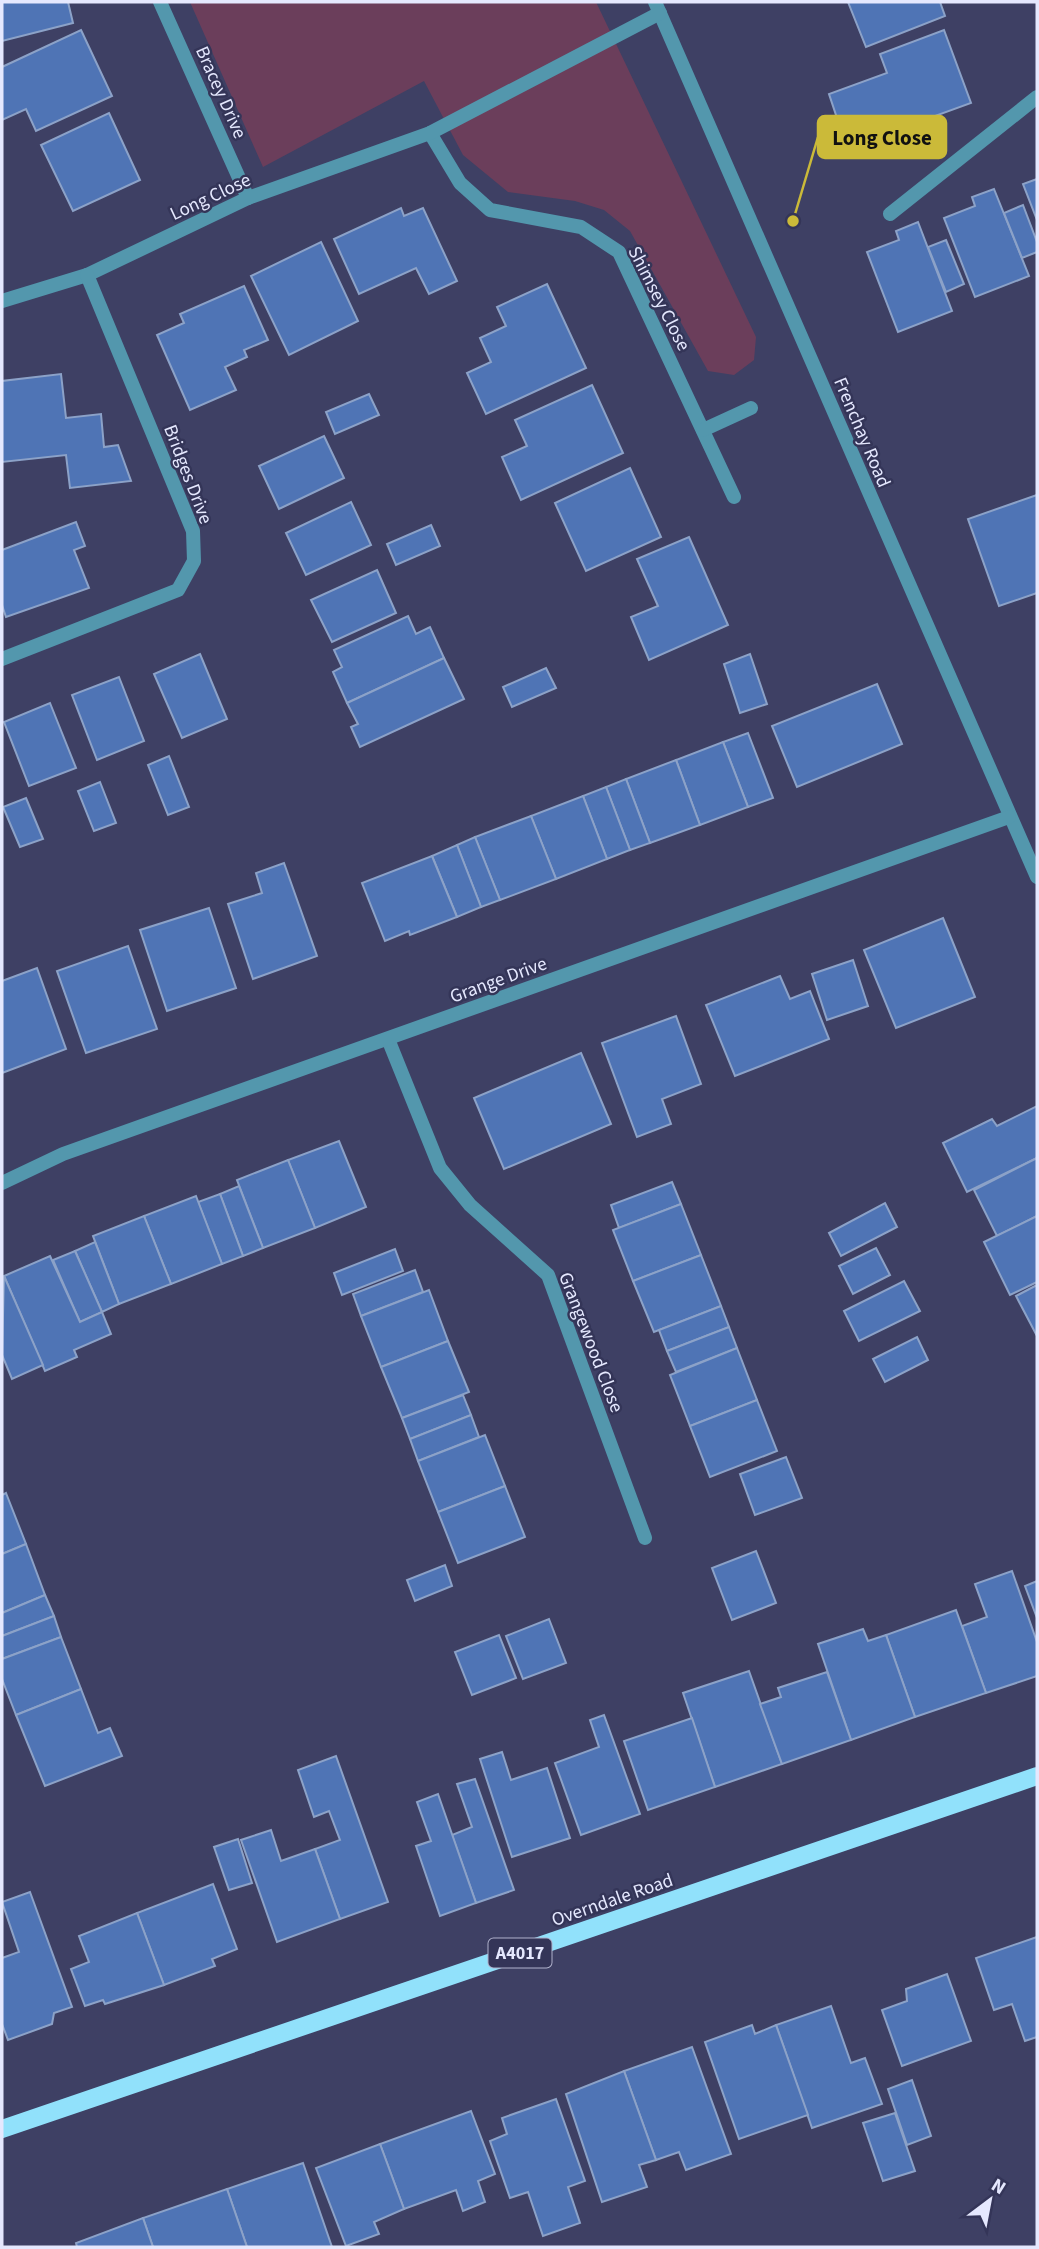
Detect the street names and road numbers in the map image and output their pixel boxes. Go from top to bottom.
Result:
street label: Bracey Drive [188,42,253,143]
street label: Long Close [166,167,256,228]
street label: Shimsey Close [621,242,697,356]
street label: Frenchay Road [826,373,897,492]
street label: Bridges Drive [156,421,219,528]
street label: Grange Drive [446,950,551,1010]
street label: Grangewood Close [551,1268,630,1417]
street label: Overndale Road [548,1867,677,1934]
road number: A4017 [489,1938,552,1968]

